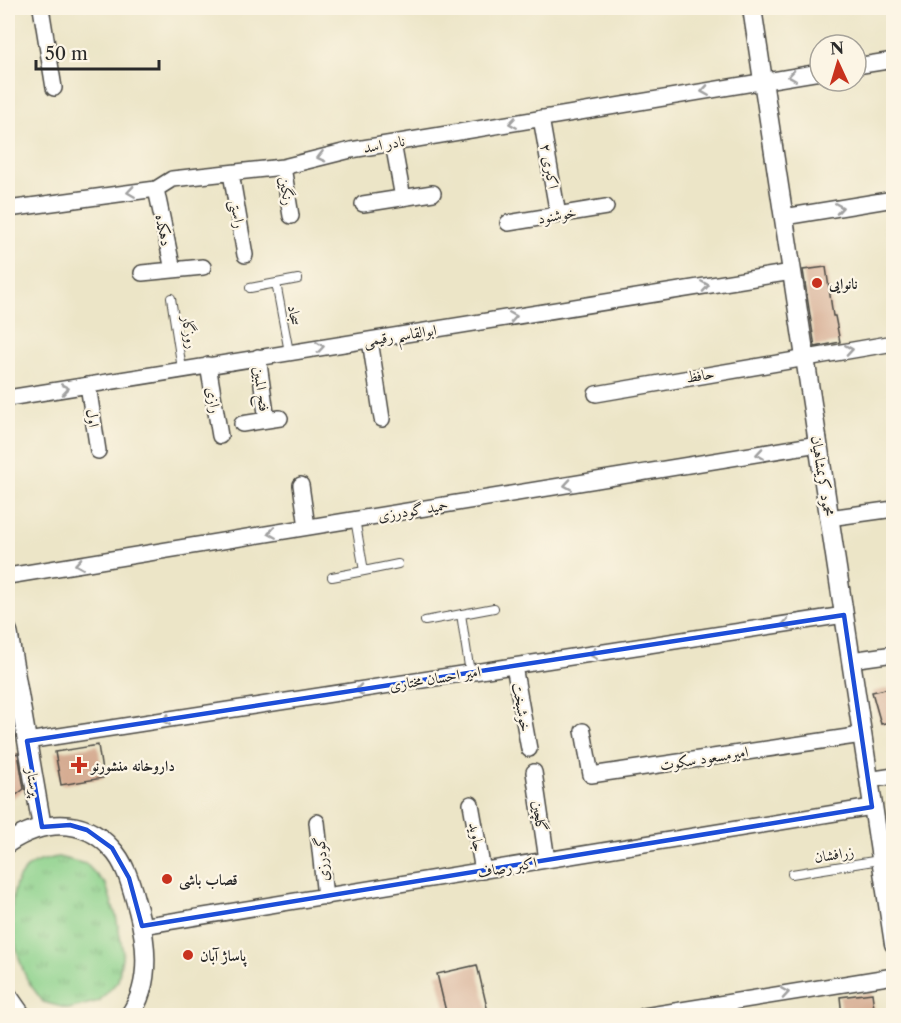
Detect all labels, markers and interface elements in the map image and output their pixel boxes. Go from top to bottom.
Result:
scale bar [36,33,159,71]
north arrow [808,33,868,93]
text: N [829,38,845,58]
text: 50 m [45,43,88,65]
one-way arrow [787,70,796,82]
one-way arrow [701,84,710,96]
one-way arrow [508,116,518,128]
street label: نادر اسد [362,131,406,157]
street label: اکبری ۲ [537,142,563,190]
one-way arrow [316,150,326,163]
street label: رنگین [275,175,299,207]
one-way arrow [126,186,136,198]
street label: راستی [224,198,250,230]
street label: خوشنود [536,202,578,228]
one-way arrow [833,202,843,215]
street label: دهکده [152,212,176,248]
place label: نانوایی [828,274,858,294]
marker: نانوایی [810,276,824,290]
one-way arrow [700,280,710,292]
street label: سجاد [284,303,306,327]
one-way arrow [507,311,517,324]
street label: روزگار [178,312,202,350]
street label: ابوالقاسم رقیمی [362,320,439,356]
one-way arrow [315,342,325,354]
one-way arrow [845,345,854,357]
street label: حافظ [684,363,716,387]
street label: فتح المبین [244,365,275,413]
one-way arrow [61,383,70,395]
street label: رازی [202,385,226,415]
street label: اول [82,407,104,429]
street label: محمود کریمشاهیان [807,434,839,518]
one-way arrow [755,447,765,459]
one-way arrow [563,478,573,491]
street label: حمید گودرزی [376,495,450,525]
one-way arrow [267,526,277,539]
one-way arrow [74,558,84,570]
one-way arrow [781,617,791,629]
one-way arrow [589,647,598,659]
street label: امیر احسان مختاری [388,661,482,695]
street label: خوشبخت [508,681,536,733]
one-way arrow [354,683,364,696]
one-way arrow [162,713,171,725]
street label: امیرمسعود سکوت [658,742,750,774]
place label: داروخانه منشورنو [89,756,175,775]
marker: داروخانه منشورنو [72,758,86,772]
street label: پرستار [21,764,46,799]
street label: گلچین [527,799,552,833]
street label: جاوید [465,821,489,853]
street label: گودرزی [309,836,333,882]
street label: زرافشان [813,841,855,867]
street label: اکبر رصاف [476,852,538,882]
place label: قصاب باشی [179,870,238,891]
marker: قصاب باشی [160,872,174,886]
place label: پاساژ آبان [200,946,247,967]
marker: پاساژ آبان [181,948,195,962]
one-way arrow [780,988,789,1000]

